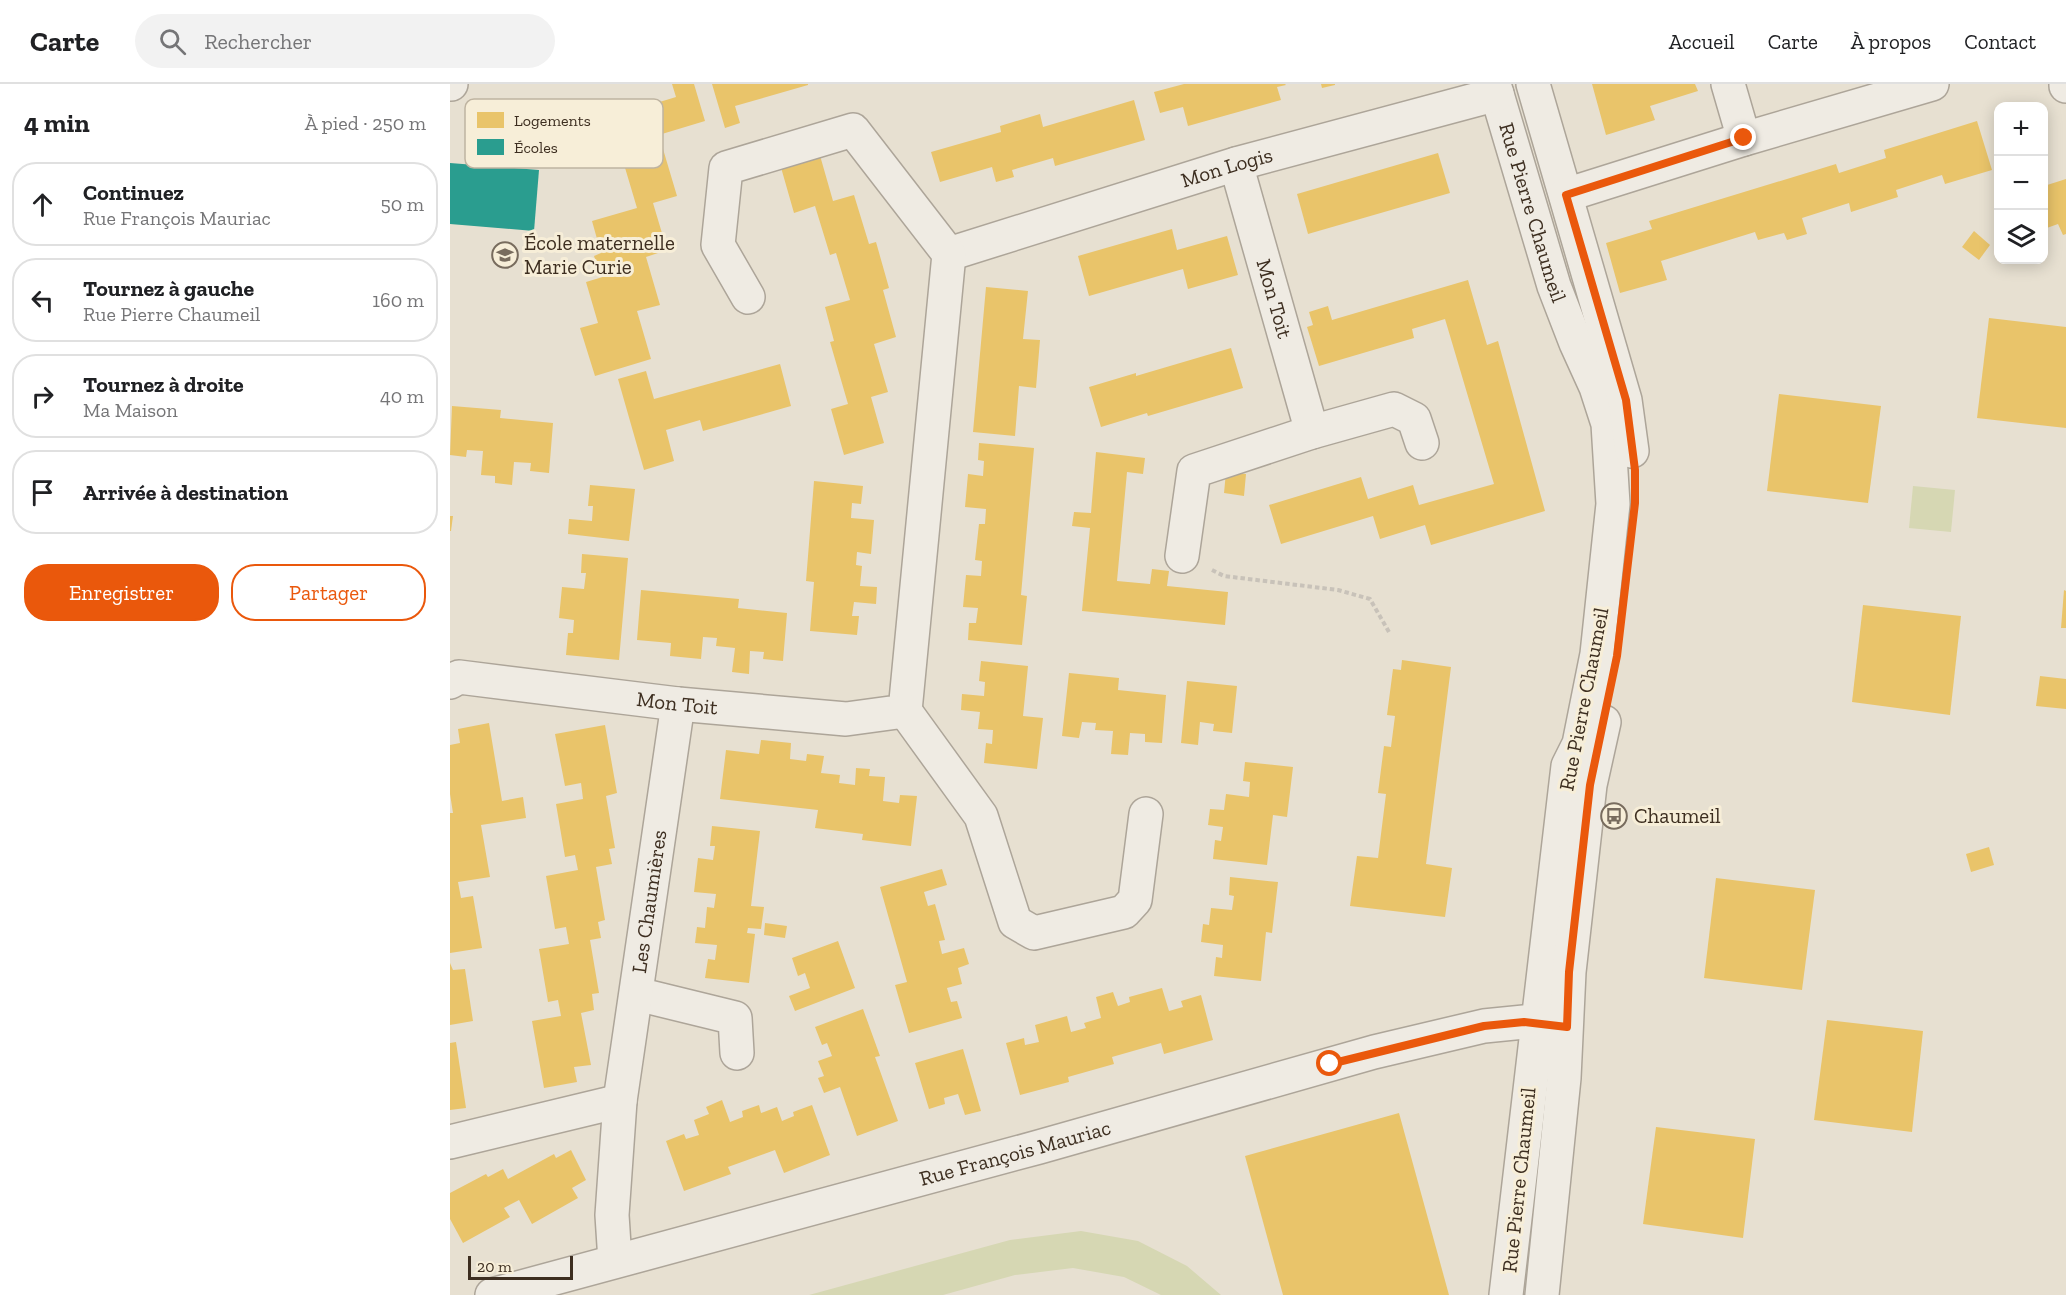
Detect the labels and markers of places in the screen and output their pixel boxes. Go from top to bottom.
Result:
place label: École maternelle Marie Curie [524,230,675,279]
school or university icon: École maternelle Marie Curie [490,240,520,270]
bus stop icon: Chaumeil [1599,801,1629,831]
place label: Chaumeil [1634,803,1721,828]

